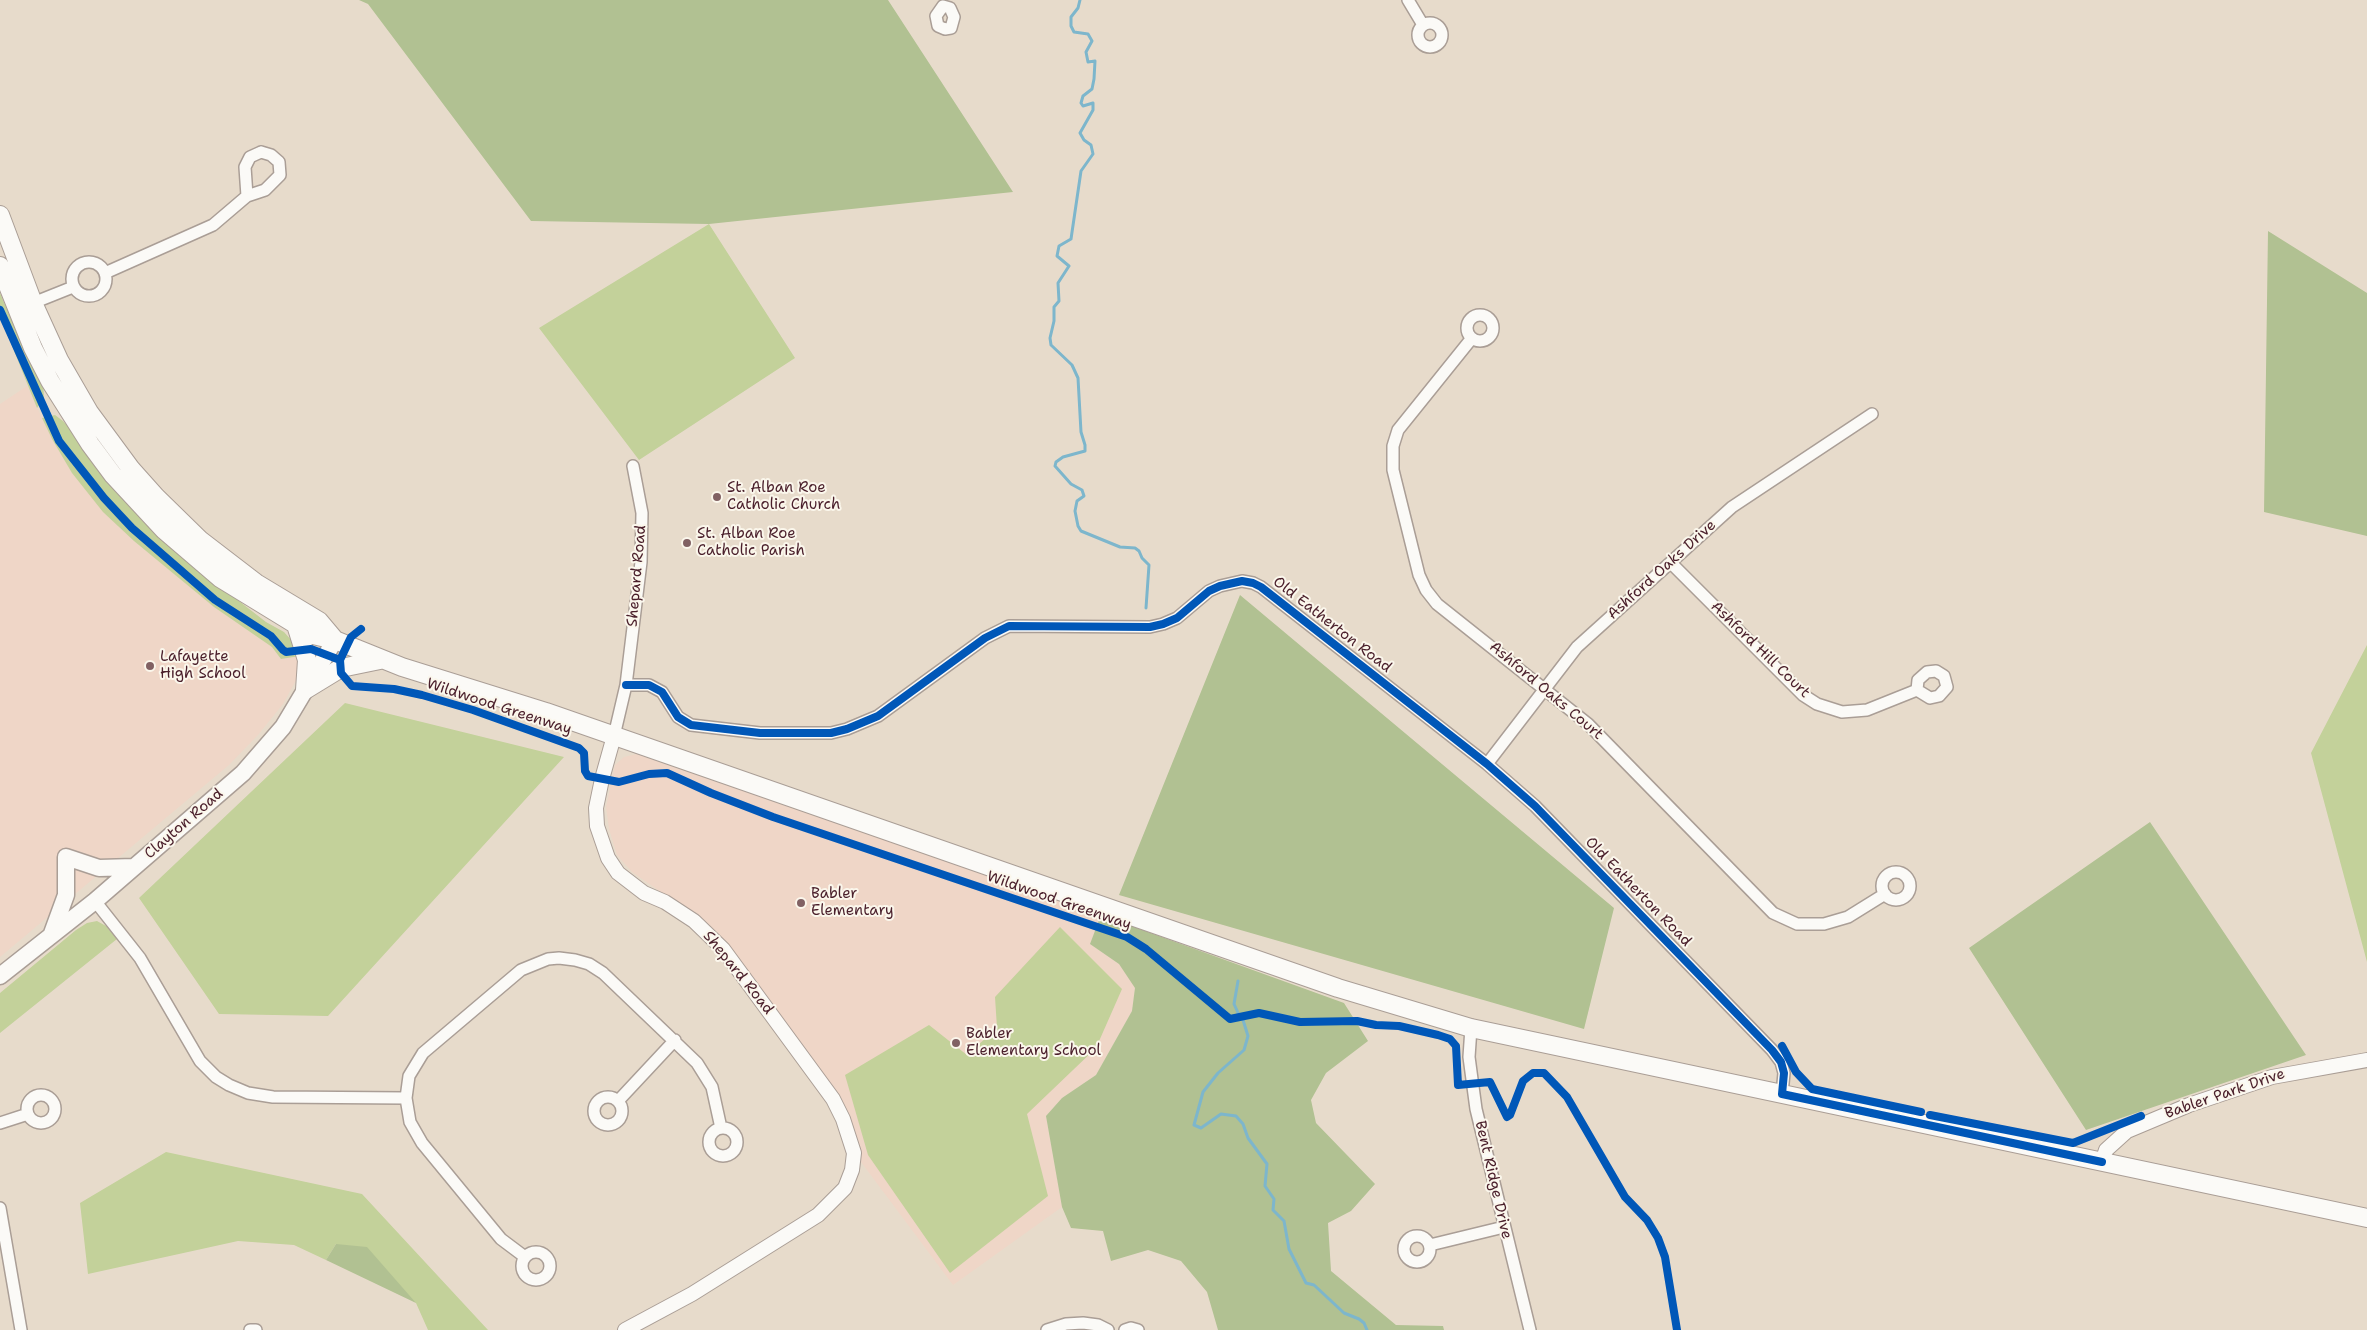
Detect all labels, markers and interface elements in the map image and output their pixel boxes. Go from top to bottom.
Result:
place label: St. Alban Roe Catholic Church [727,479,840,514]
marker: St. Alban Roe Catholic Church [711,491,723,503]
street label: Ashford Oaks Drive [1604,516,1720,624]
street label: Shepard Road [624,524,650,628]
place label: St. Alban Roe Catholic Parish [697,525,805,560]
marker: St. Alban Roe Catholic Parish [681,537,693,549]
street label: Old Eatherton Road [1269,573,1395,677]
street label: Ashford Hill Court [1707,598,1813,702]
street label: Ashford Oaks Court [1486,638,1606,744]
place label: Lafayette High School [160,648,246,683]
marker: Lafayette High School [144,660,156,672]
street label: Wildwood Greenway [424,675,574,739]
street label: Clayton Road [141,785,227,863]
street label: Old Eatherton Road [1581,833,1695,951]
street label: Wildwood Greenway [984,868,1134,934]
place label: Babler Elementary [811,885,894,920]
marker: Babler Elementary [795,897,807,909]
street label: Shepard Road [699,928,777,1018]
place label: Babler Elementary School [966,1025,1101,1060]
marker: Babler Elementary School [950,1037,962,1049]
street label: Babler Park Drive [2163,1065,2287,1123]
street label: Bent Ridge Drive [1471,1119,1515,1241]

